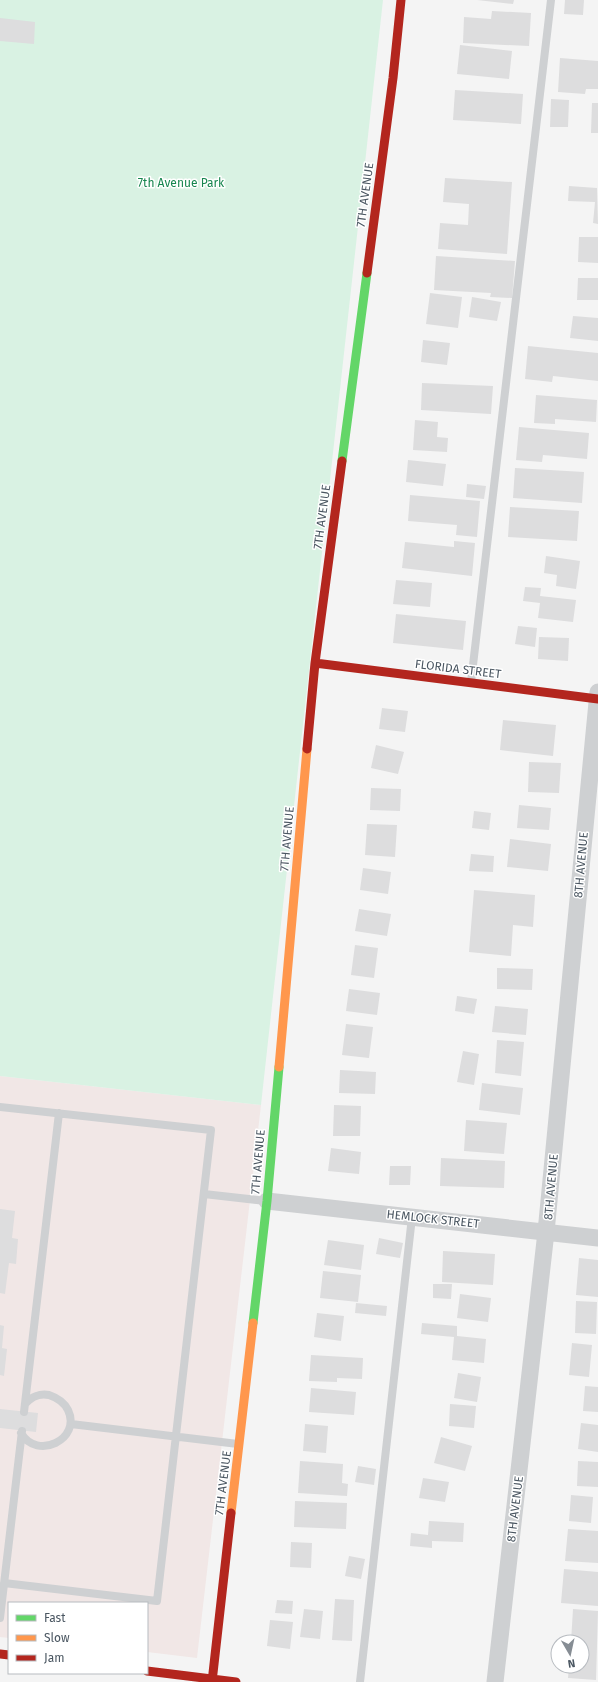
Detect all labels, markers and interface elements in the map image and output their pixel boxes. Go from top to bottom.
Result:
street label: 7TH AVENUE [354,162,376,228]
park label: 7th Avenue Park [138,176,225,190]
street label: 7TH AVENUE [311,484,333,550]
street label: FLORIDA STREET [414,657,503,681]
street label: 7TH AVENUE [277,806,297,872]
street label: 8TH AVENUE [571,831,591,899]
street label: 7TH AVENUE [248,1129,268,1195]
street label: 8TH AVENUE [541,1153,561,1221]
street label: HEMLOCK STREET [386,1207,481,1231]
street label: 7TH AVENUE [212,1450,234,1516]
street label: 8TH AVENUE [504,1475,526,1543]
legend [8,1602,148,1674]
text: Fast [44,1611,66,1625]
text: Slow [44,1631,70,1645]
north arrow [550,1634,590,1674]
text: Jam [44,1651,64,1665]
text: N [567,1656,576,1670]

